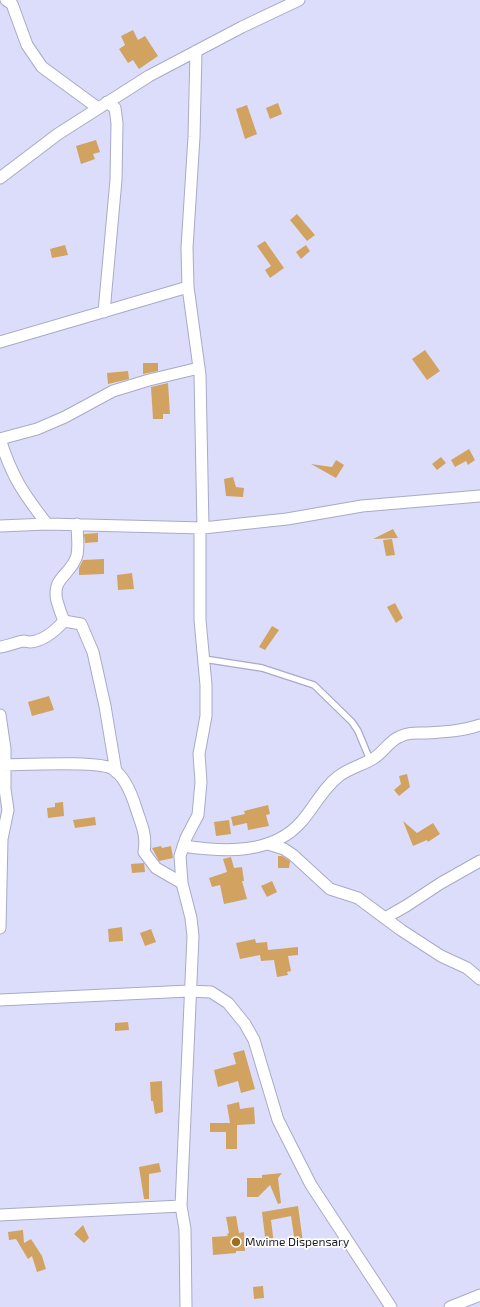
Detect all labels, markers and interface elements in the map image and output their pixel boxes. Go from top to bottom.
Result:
place label: Mwime Dispensary [245,1235,349,1249]
marker: Mwime Dispensary [230,1236,242,1248]

